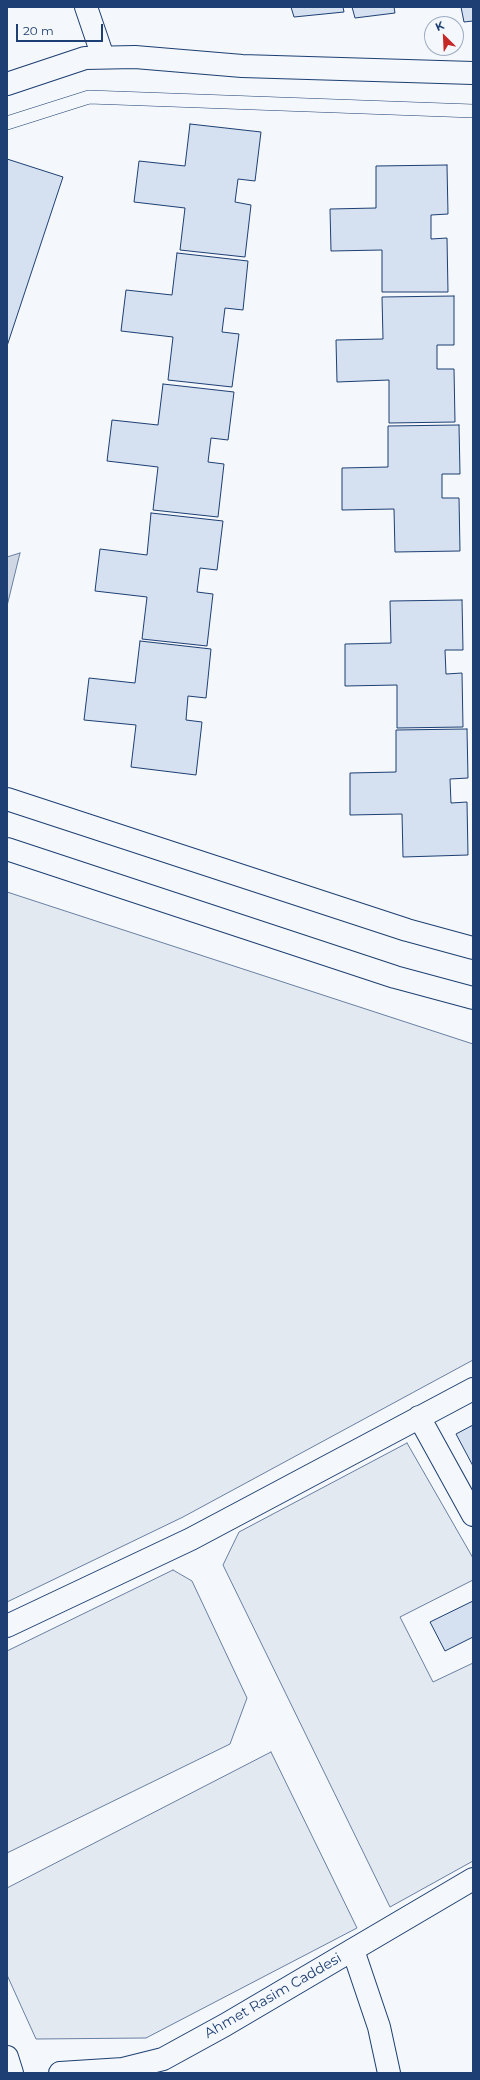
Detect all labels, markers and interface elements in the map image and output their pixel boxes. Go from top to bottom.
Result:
scale bar [18,16,105,42]
north arrow [424,16,464,56]
text: K [433,18,446,34]
text: 20 m [23,23,54,38]
street label: Ahmet Rasim Caddesi [201,1950,345,2042]

